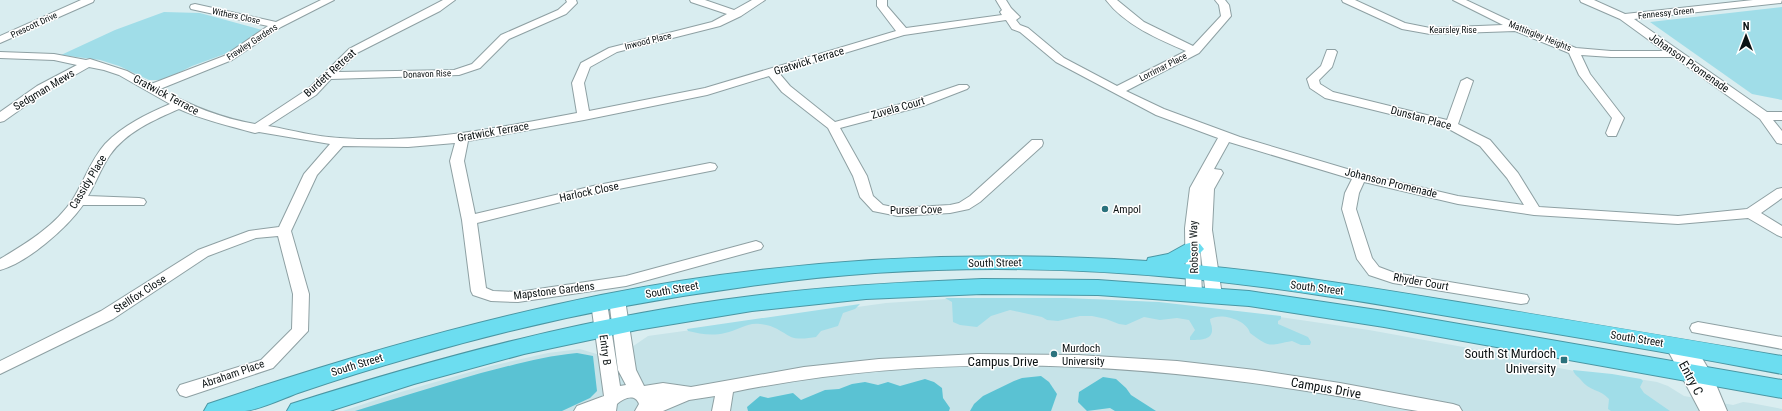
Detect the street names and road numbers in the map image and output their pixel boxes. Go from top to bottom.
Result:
street label: Fennessy Green [1638,5,1694,21]
street label: Withers Close [211,6,261,26]
street label: Prescott Drive [9,10,59,40]
street label: Mattingley Heights [1507,19,1573,53]
street label: Frawley Gardens [225,22,279,62]
street label: Kearsley Rise [1429,25,1477,35]
street label: Inwood Place [624,30,672,52]
street label: Johanson Promenade [1647,31,1731,95]
street label: Gratwick Terrace [772,44,846,78]
street label: Burdett Retreat [301,46,359,100]
street label: Lorrimar Place [1138,51,1188,83]
street label: Sedgman Mews [11,67,77,113]
street label: Donavon Rise [403,68,451,80]
street label: Gratwick Terrace [131,72,201,118]
street label: Zuvela Court [870,94,926,122]
street label: Dunstan Place [1389,104,1453,132]
street label: Gratwick Terrace [456,119,530,145]
street label: Cassidy Place [67,153,109,211]
street label: Johanson Promenade [1344,165,1438,201]
street label: Harlock Close [558,179,620,205]
street label: Purser Cove [890,203,942,217]
street label: Robson Way [1187,220,1201,274]
street label: South Street [968,256,1022,270]
street label: Rhyder Court [1392,271,1450,293]
street label: Stellfox Close [111,272,169,316]
street label: South Street [1290,278,1344,298]
street label: South Street [645,279,699,301]
street label: Mapstone Gardens [513,280,595,302]
street label: South Street [1610,328,1664,350]
street label: Entry B [596,334,614,366]
street label: South Street [330,351,384,379]
street label: Campus Drive [968,354,1038,369]
street label: Abraham Place [200,357,266,391]
street label: Entry C [1676,358,1706,398]
street label: Campus Drive [1290,374,1362,402]

